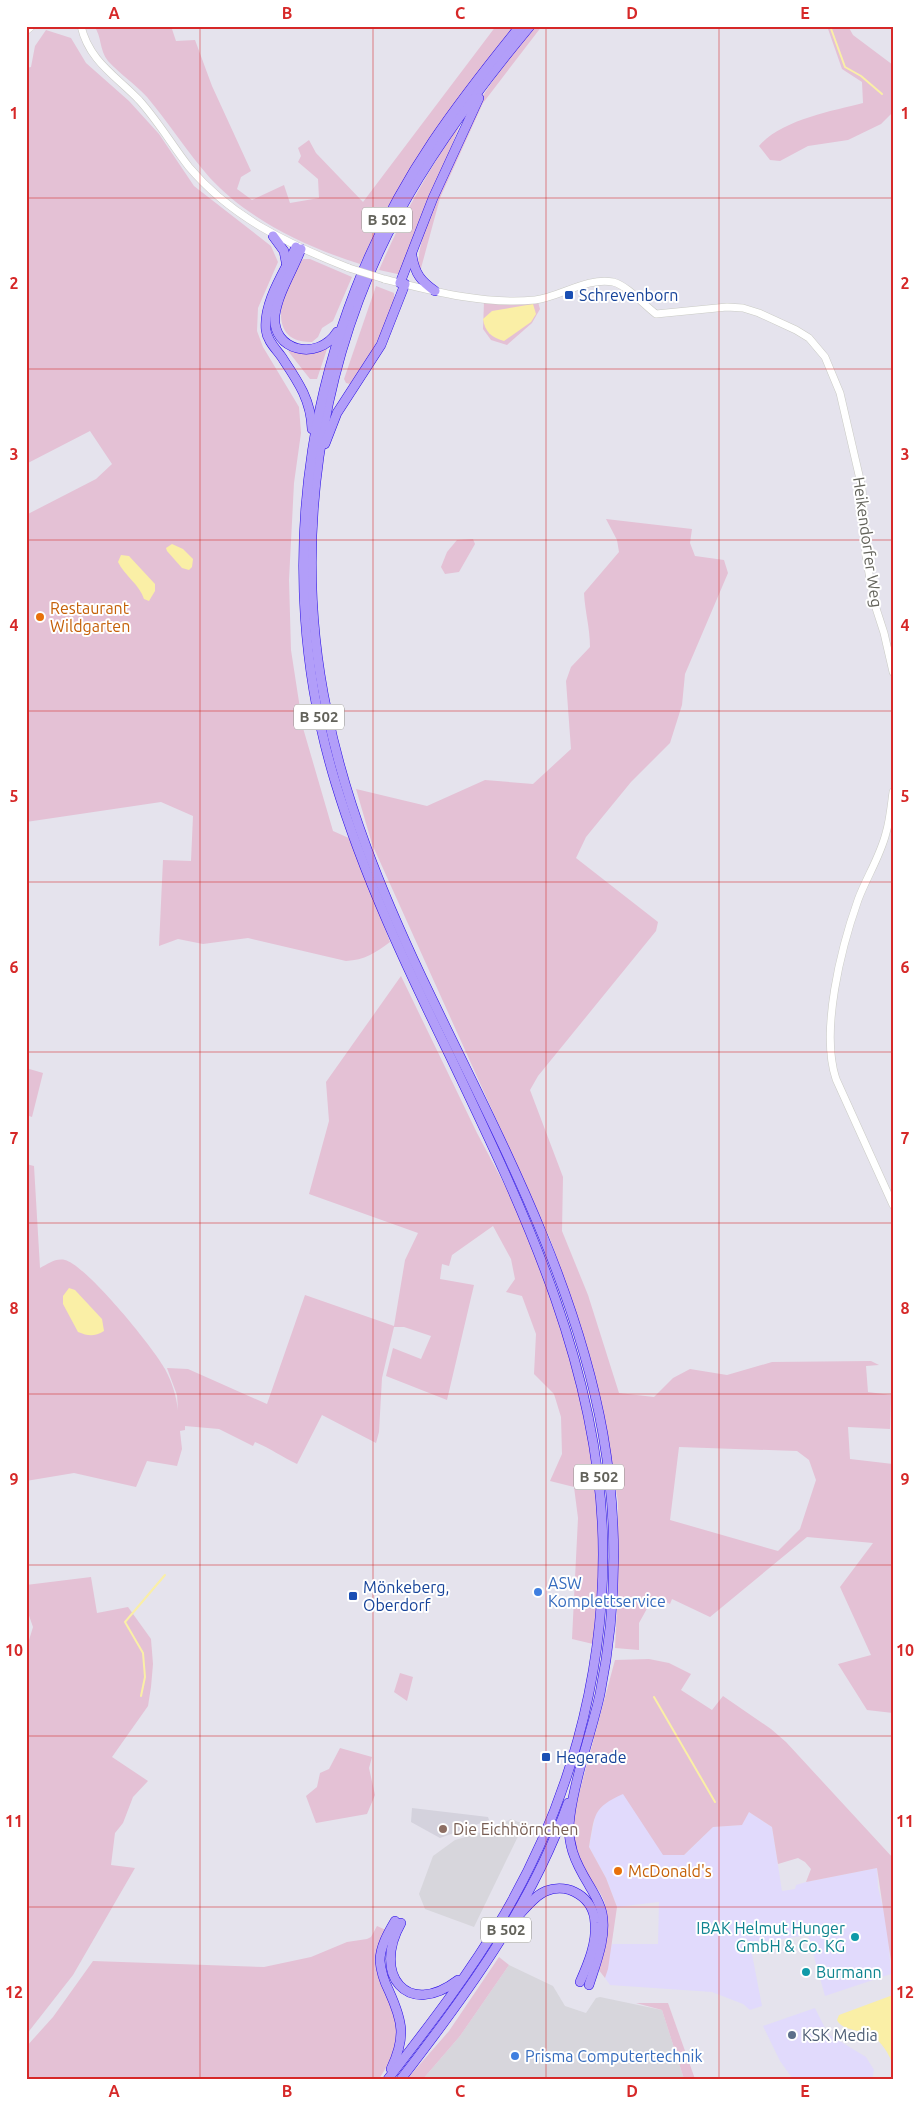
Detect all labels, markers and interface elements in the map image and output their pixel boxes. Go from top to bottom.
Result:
text: A [108,4,120,22]
text: B [282,4,292,22]
text: C [455,4,465,22]
text: D [626,4,638,22]
text: E [800,4,810,22]
text: 1 [9,104,19,122]
text: 1 [900,104,910,122]
road number: B 502 [362,208,412,232]
text: 2 [9,274,19,292]
text: 2 [900,274,910,292]
place label: Schrevenborn [579,286,679,304]
marker: Schrevenborn [563,289,575,301]
text: 3 [9,445,19,463]
text: 3 [900,445,910,463]
street label: Heikendorfer Weg [850,476,886,608]
place label: Restaurant Wildgarten [50,599,130,635]
marker: Restaurant Wildgarten [34,611,46,623]
text: 4 [9,616,19,634]
text: 4 [900,616,910,634]
road number: B 502 [294,704,344,730]
text: 5 [9,787,19,805]
text: 5 [900,787,910,805]
text: 6 [9,958,19,976]
text: 6 [900,958,910,976]
text: 7 [9,1129,19,1147]
text: 7 [900,1129,910,1147]
text: 8 [9,1299,19,1317]
text: 8 [900,1299,910,1317]
road number: B 502 [574,1464,624,1490]
text: 9 [9,1470,19,1488]
text: 9 [900,1470,910,1488]
place label: ASW Komplettservice [548,1574,666,1610]
place label: Mönkeberg, Oberdorf [363,1578,449,1614]
marker: ASW Komplettservice [532,1586,544,1598]
marker: Mönkeberg, Oberdorf [347,1590,359,1602]
text: 10 [5,1641,23,1659]
text: 10 [896,1641,914,1659]
place label: Hegerade [556,1748,626,1766]
marker: Hegerade [540,1751,552,1763]
text: 11 [5,1812,23,1830]
text: 11 [896,1812,914,1830]
place label: Die Eichhörnchen [453,1820,578,1838]
marker: Die Eichhörnchen [437,1823,449,1835]
place label: McDonald's [628,1862,712,1880]
marker: McDonald's [612,1865,624,1877]
road number: B 502 [481,1918,531,1942]
place label: IBAK Helmut Hunger GmbH & Co. KG [696,1919,845,1955]
marker: IBAK Helmut Hunger GmbH & Co. KG [849,1931,861,1943]
place label: Burmann [816,1963,882,1981]
marker: Burmann [800,1966,812,1978]
text: 12 [5,1983,23,2001]
text: 12 [896,1983,914,2001]
place label: KSK Media [802,2026,878,2044]
marker: KSK Media [786,2029,798,2041]
place label: Prisma Computertechnik [525,2047,703,2065]
marker: Prisma Computertechnik [509,2050,521,2062]
text: A [108,2082,120,2100]
text: B [282,2082,292,2100]
text: C [455,2082,465,2100]
text: D [626,2082,638,2100]
text: E [800,2082,810,2100]

